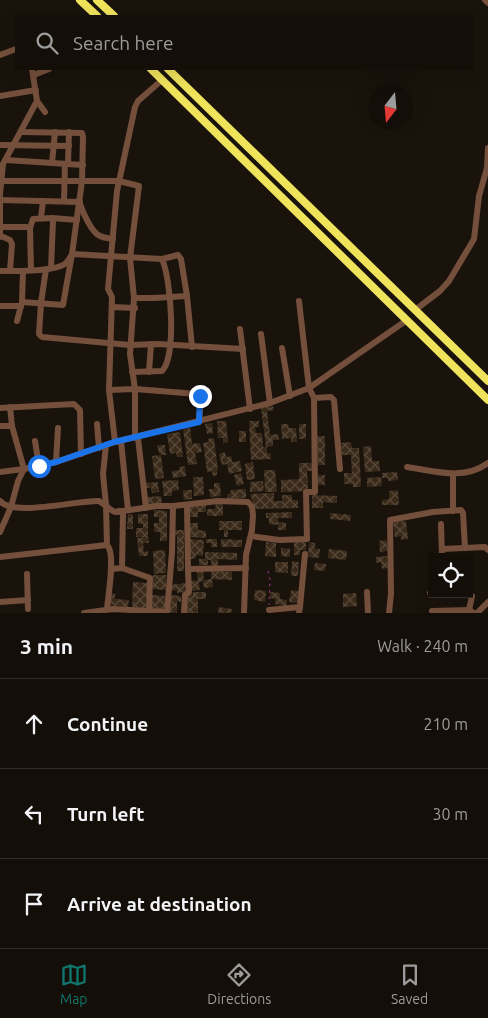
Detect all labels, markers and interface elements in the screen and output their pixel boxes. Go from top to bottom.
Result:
search box [15,15,473,70]
icon: search [33,29,61,57]
text: Search here [73,32,173,54]
north arrow [368,85,413,130]
route end [189,385,212,408]
route start [28,455,51,478]
map controls [428,553,473,598]
button: locate [428,553,473,598]
text: 3 min [20,634,73,658]
text: Walk · 240 m [377,637,468,655]
icon: ahead [20,710,48,738]
text: Continue [67,713,148,735]
text: 210 m [423,715,468,733]
icon: left [20,800,48,828]
text: Turn left [67,803,145,825]
text: 30 m [432,805,468,823]
icon: arrive [20,890,48,918]
text: Arrive at destination [67,893,252,915]
tab: Map [60,961,88,1007]
tab: Directions [207,961,271,1007]
tab: Saved [391,961,428,1007]

